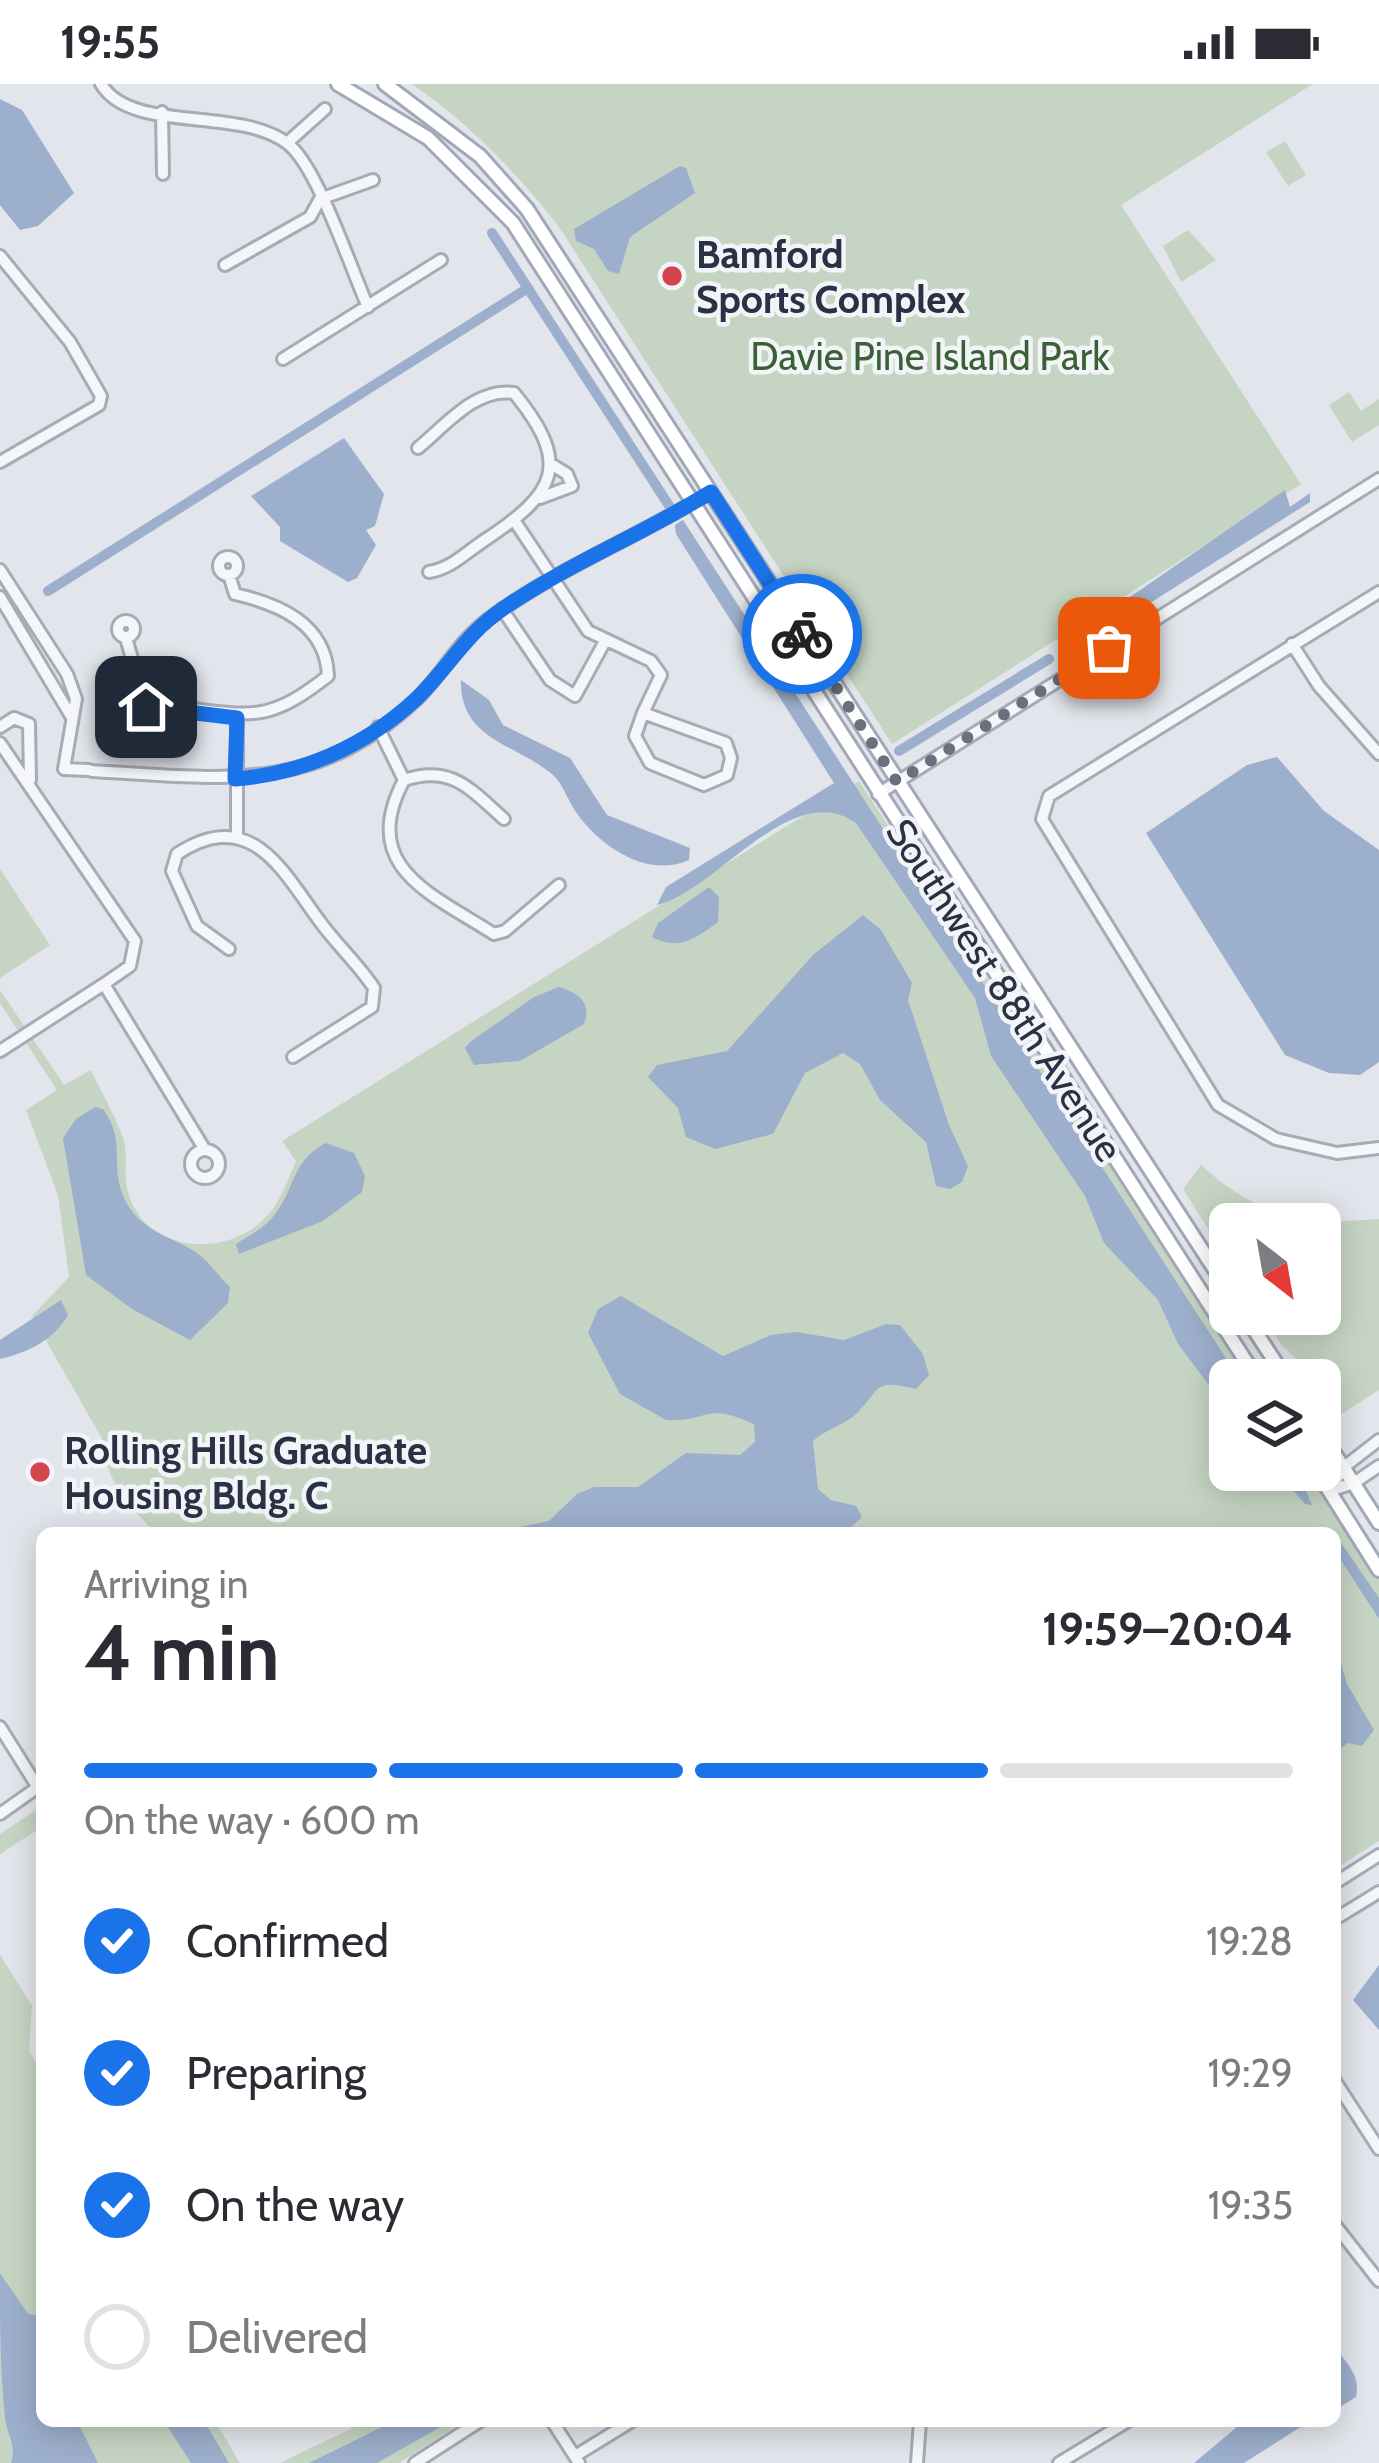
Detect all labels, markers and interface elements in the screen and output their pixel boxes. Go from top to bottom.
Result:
text: 19:55 [60,15,160,69]
place label: Bamford Sports Complex [696,230,965,323]
marker: Bamford Sports Complex [659,263,685,289]
park label: Davie Pine Island Park [750,332,1110,380]
courier [742,574,862,694]
pin [1058,597,1160,699]
icon: bike [769,601,835,667]
icon: bag [1076,615,1142,681]
pin [95,656,197,758]
icon: home [113,674,179,740]
street label: Southwest 88th Avenue [876,810,1134,1170]
north arrow [1209,1203,1341,1335]
map controls [1209,1203,1341,1491]
button: layers [1209,1359,1341,1491]
place label: Rolling Hills Graduate Housing Bldg. C [64,1426,427,1519]
marker: Rolling Hills Graduate Housing Bldg. C [27,1459,53,1485]
text: Arriving in [84,1560,248,1608]
text: 19:59–20:04 [1042,1602,1293,1656]
text: 4 min [84,1605,280,1700]
text: On the way · 600 m [84,1796,420,1844]
icon: check [84,1908,150,1974]
text: Confirmed [186,1914,389,1968]
text: 19:28 [1206,1917,1293,1965]
icon: check [84,2040,150,2106]
text: Preparing [186,2046,366,2100]
text: 19:29 [1207,2049,1293,2097]
icon: check [84,2172,150,2238]
text: On the way [186,2178,404,2232]
text: 19:35 [1208,2181,1293,2229]
text: Delivered [186,2310,368,2364]

